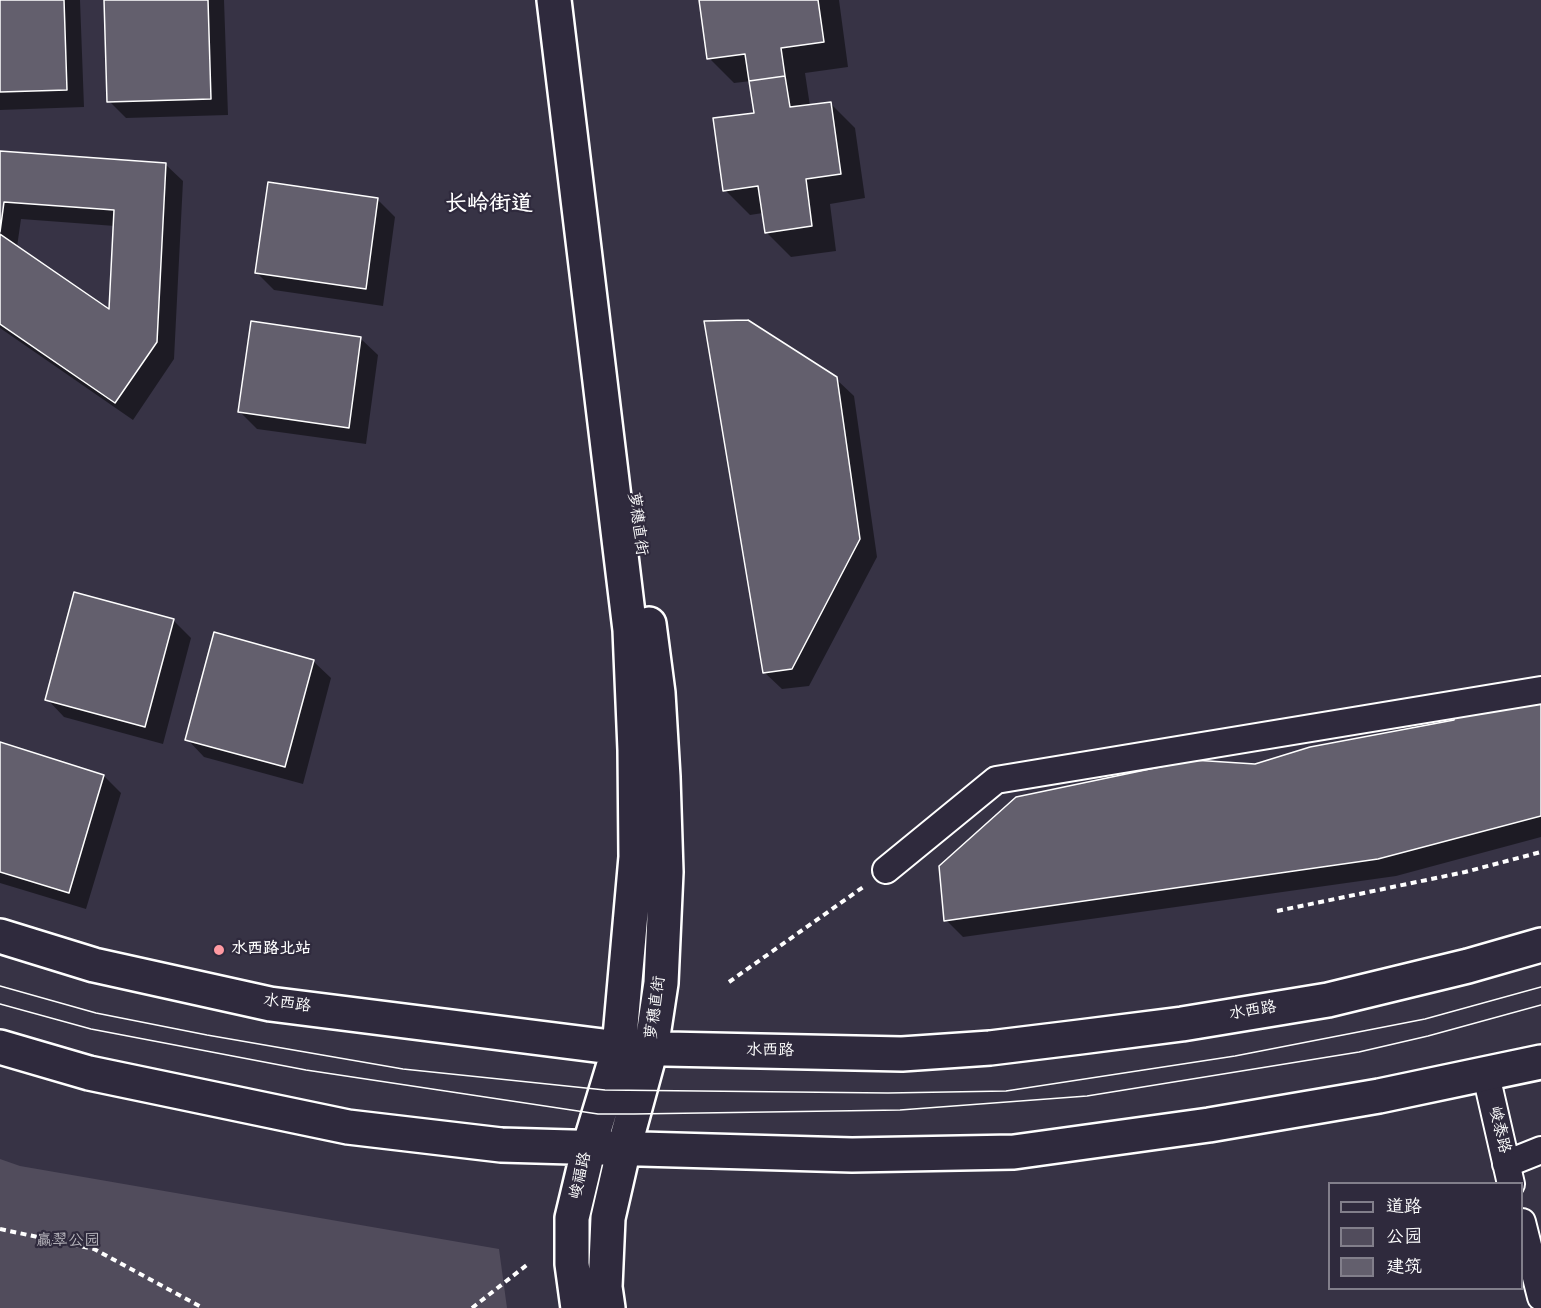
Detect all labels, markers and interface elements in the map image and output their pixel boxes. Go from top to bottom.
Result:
district label: 长岭街道 [445,193,533,219]
street label: 萝穗直街 [622,491,650,557]
place label: 水西路北站 [231,940,311,960]
marker: 水西路北站 [212,943,226,957]
street label: 萝穗直街 [643,975,671,1041]
street label: 水西路 [262,992,312,1018]
street label: 水西路 [1228,999,1278,1025]
street label: 水西路 [746,1042,794,1062]
street label: 峻泰路 [1483,1104,1513,1156]
street label: 峻福路 [567,1150,597,1202]
legend [1328,1182,1523,1290]
text: 道路 [1386,1193,1422,1222]
text: 公园 [1386,1223,1422,1252]
park label: 赢翠公园 [36,1232,100,1252]
text: 建筑 [1386,1253,1422,1282]

